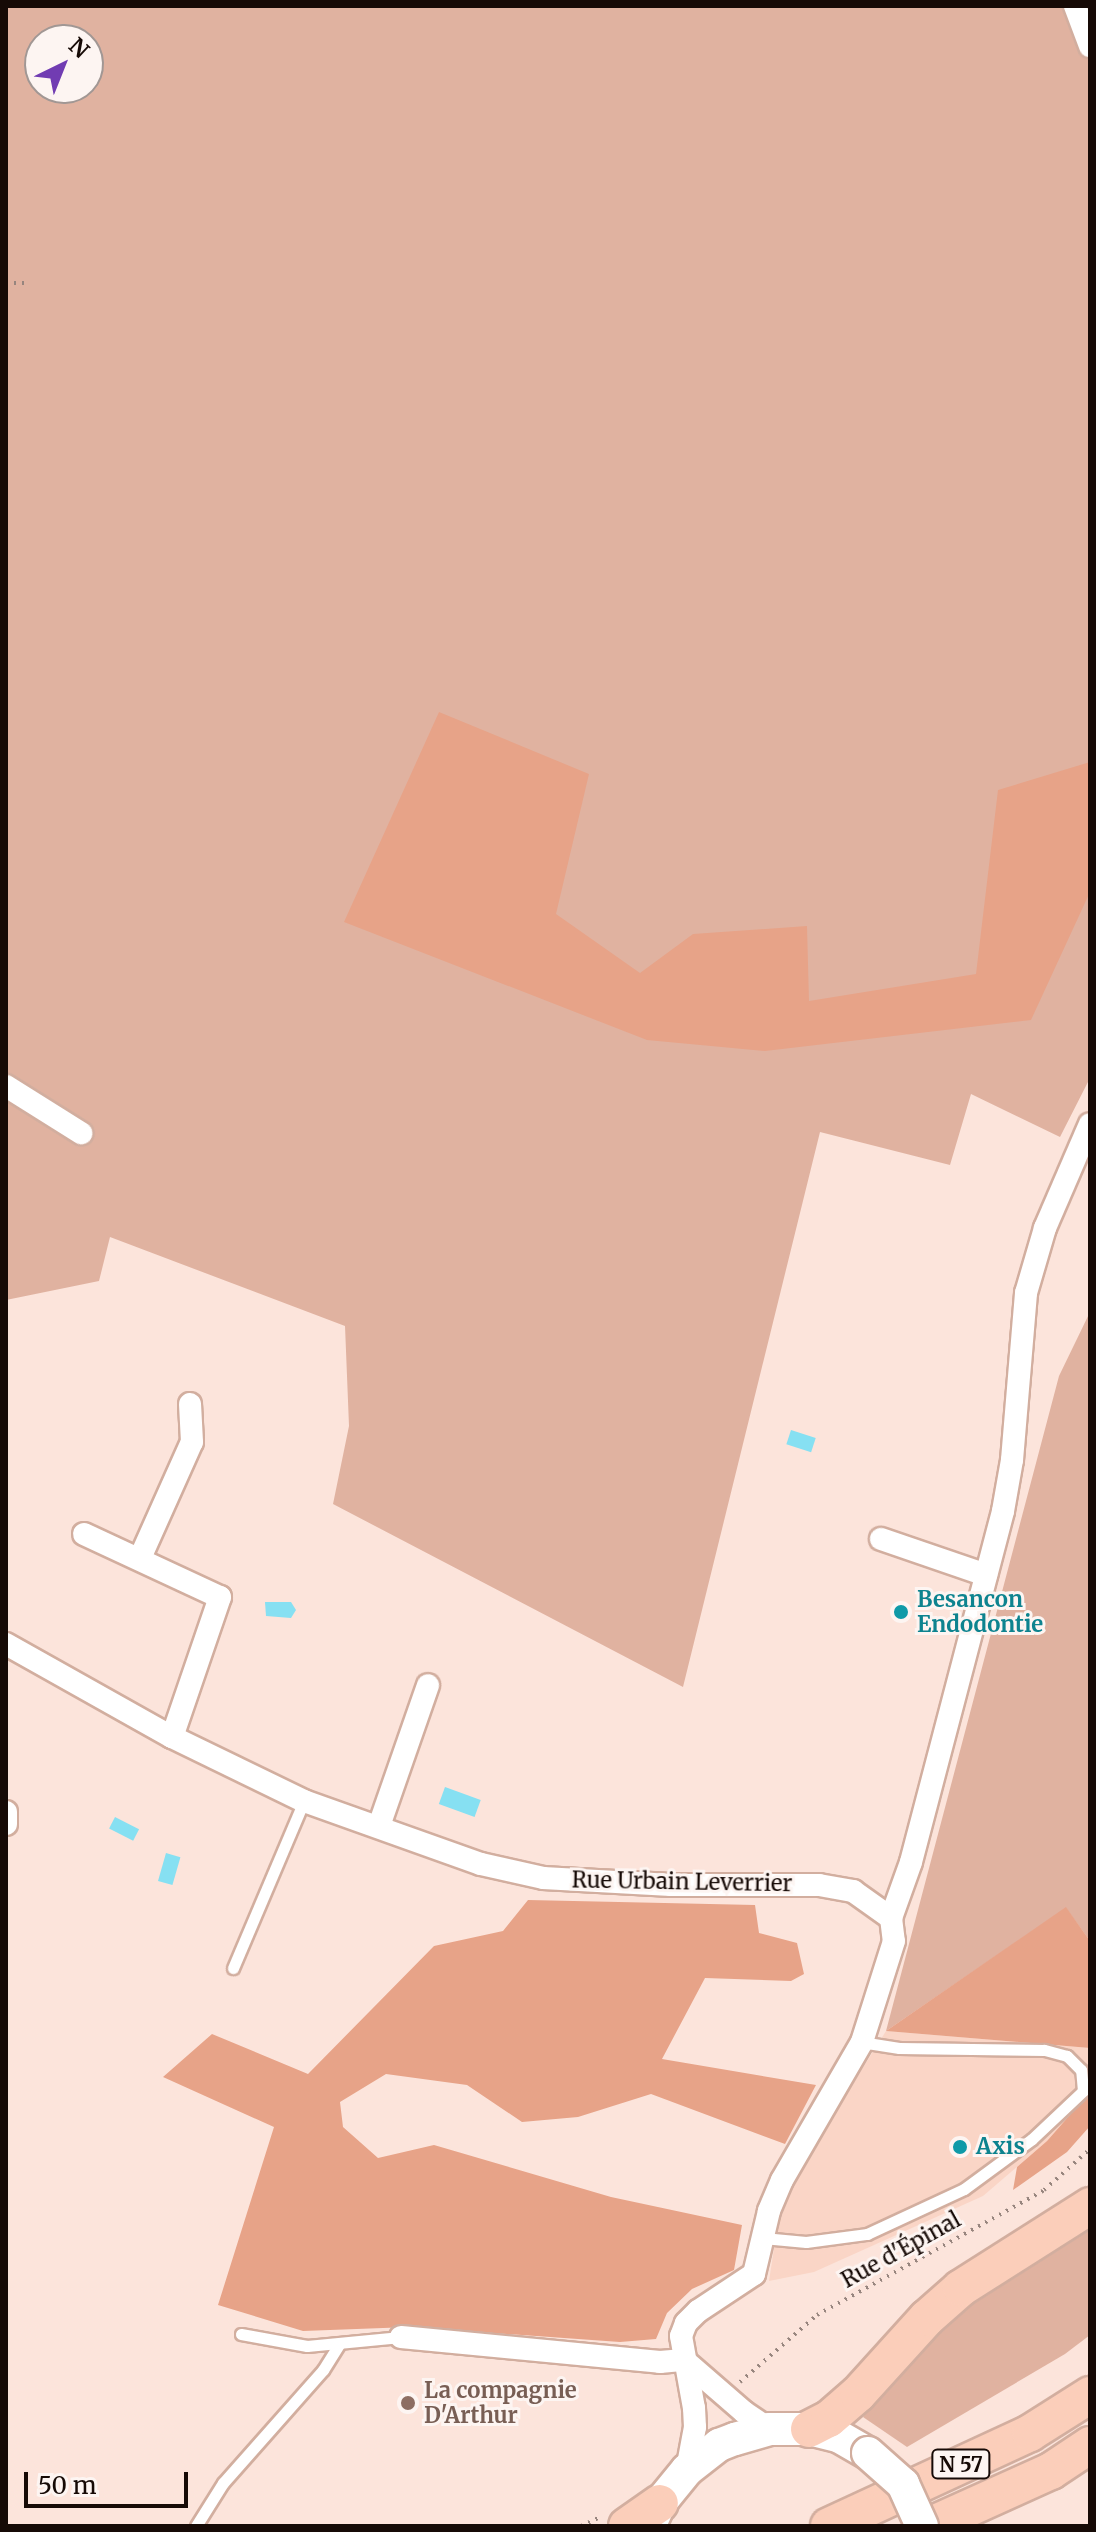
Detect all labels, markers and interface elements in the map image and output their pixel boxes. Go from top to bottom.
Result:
north arrow [24,24,104,104]
text: N [63,32,95,64]
place label: Besancon Endodontie [917,1586,1043,1638]
marker: Besancon Endodontie [892,1603,910,1621]
street label: Rue Urbain Leverrier [571,1867,793,1897]
place label: Axis [976,2134,1025,2160]
marker: Axis [951,2138,969,2156]
street label: Rue d'Épinal [837,2206,965,2294]
place label: La compagnie D'Arthur [424,2377,577,2428]
marker: La compagnie D'Arthur [399,2394,417,2412]
road number: N 57 [931,2448,991,2480]
scale bar [28,2456,192,2506]
text: 50 m [38,2470,97,2501]

